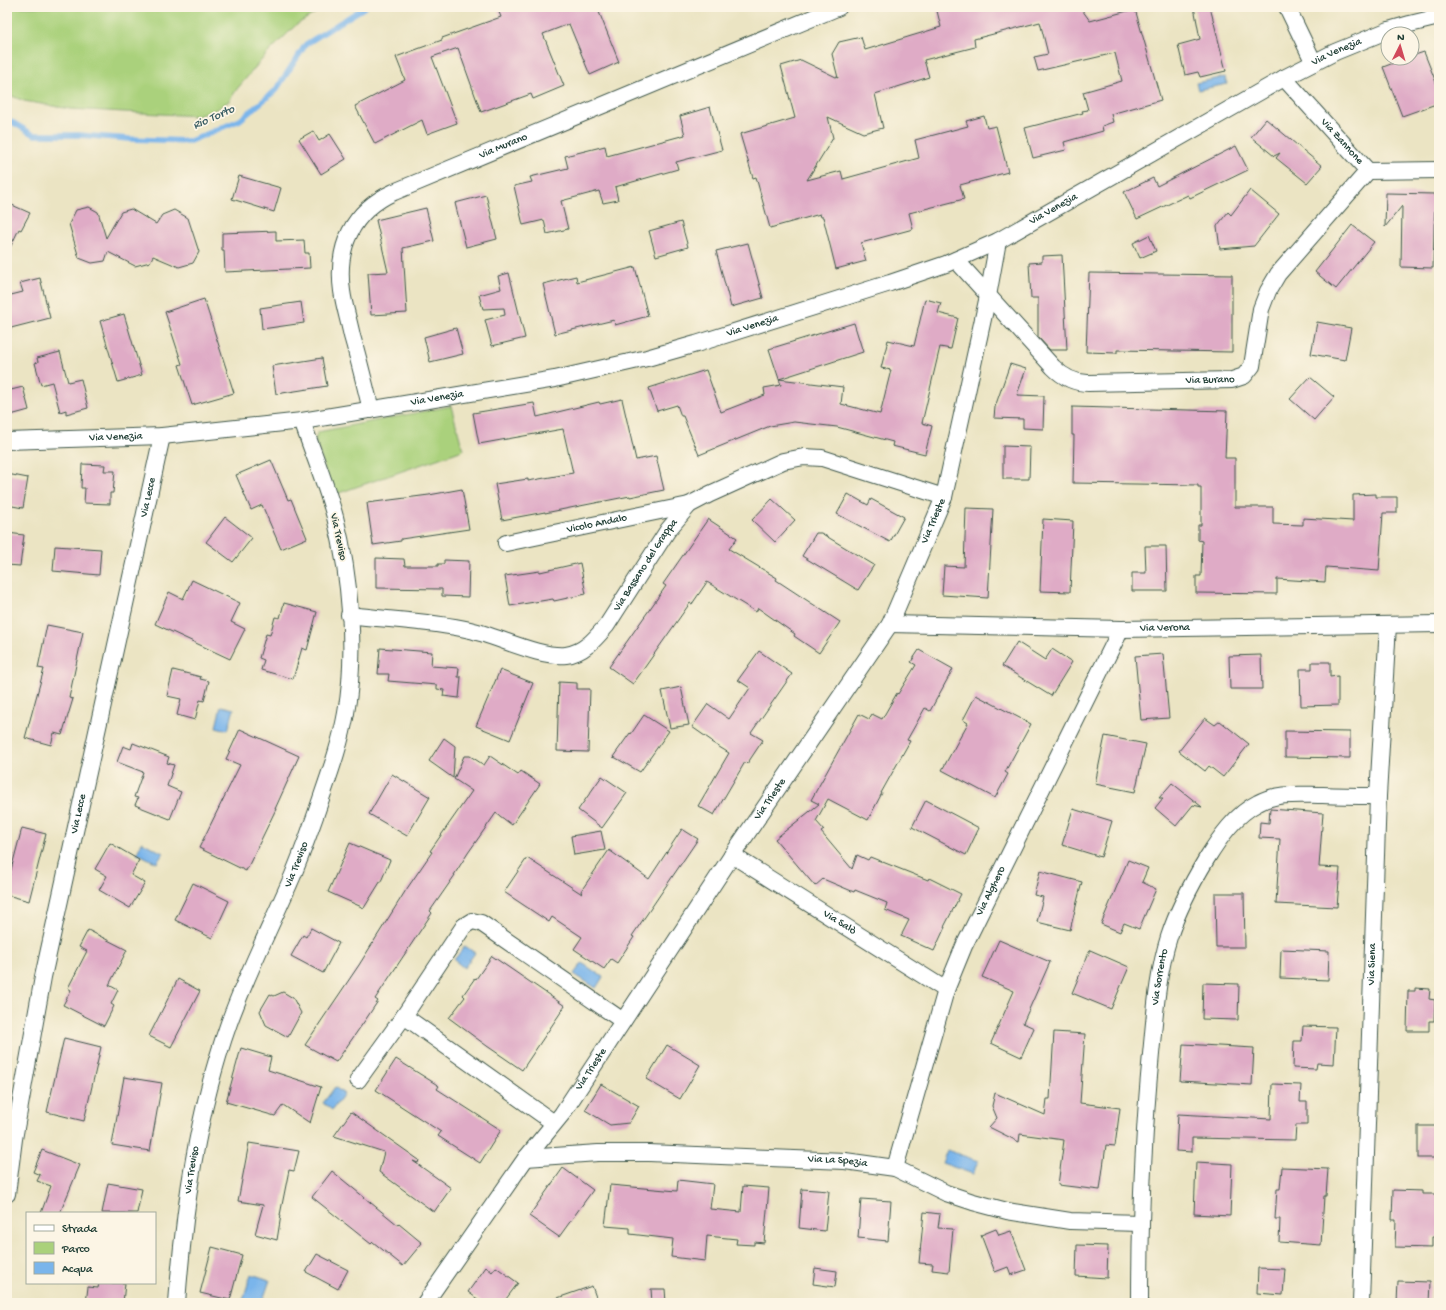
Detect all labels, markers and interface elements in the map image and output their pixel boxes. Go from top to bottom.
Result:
north arrow [1380,26,1420,66]
text: N [1397,32,1405,44]
street label: Via Venezia [1309,35,1364,69]
water label: Rio Torto [191,102,238,133]
street label: Via Zannone [1317,116,1366,167]
street label: Via Murano [477,131,530,162]
street label: Via Venezia [1027,190,1080,228]
street label: Via Venezia [724,312,781,340]
street label: Via Burano [1184,374,1235,387]
street label: Via Venezia [409,388,465,409]
street label: Via Venezia [88,431,144,444]
street label: Via Lecce [138,476,159,519]
street label: Via Trieste [918,497,949,546]
street label: Via Treviso [327,511,349,562]
street label: Vicolo Andalo [565,512,629,536]
street label: Via Bassano del Grappa [611,516,681,615]
street label: Via Verona [1139,622,1191,635]
street label: Via Trieste [751,776,789,823]
street label: Via Lecce [68,793,89,836]
street label: Via Treviso [282,840,311,890]
street label: Via Alghero [973,864,1009,919]
street label: Via Salò [820,907,858,938]
street label: Via Siena [1366,942,1379,986]
street label: Via Sorrento [1150,947,1171,1007]
street label: Via Trieste [573,1046,610,1093]
street label: Via Treviso [182,1145,202,1196]
street label: Via La Spezia [807,1153,869,1170]
legend [26,1212,156,1284]
text: Strada [62,1223,97,1237]
text: Parco [61,1243,90,1257]
text: Acqua [62,1263,93,1277]

